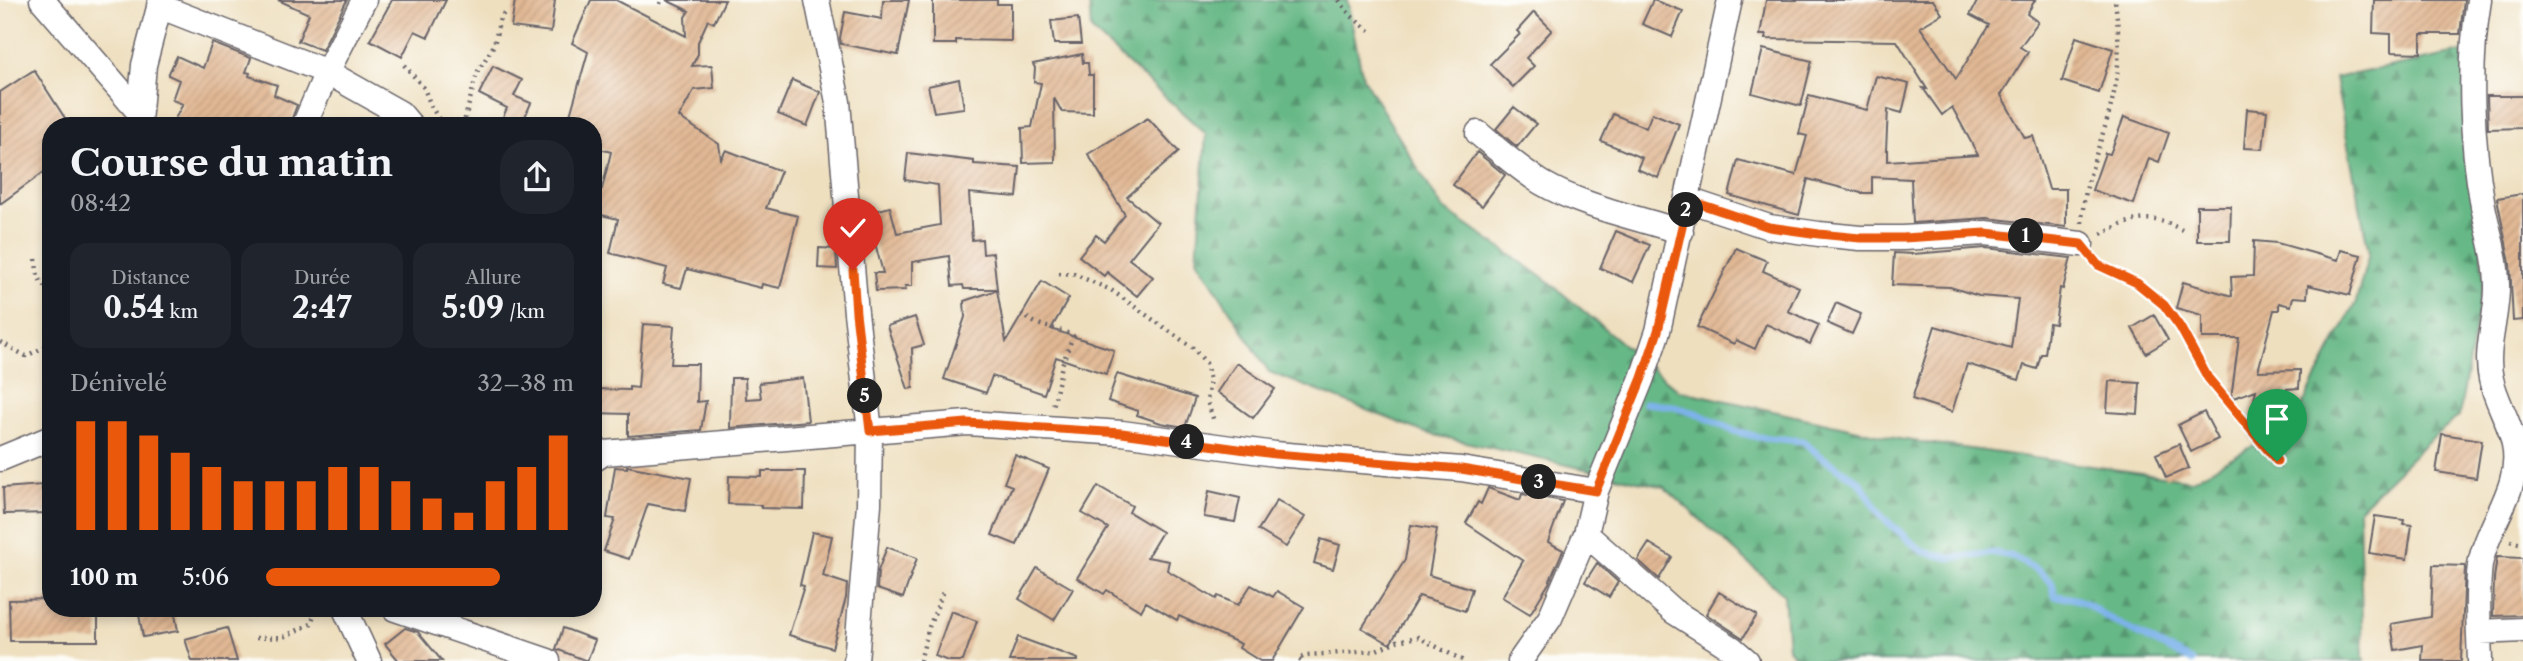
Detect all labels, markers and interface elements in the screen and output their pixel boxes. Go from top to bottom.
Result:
text: Course du matin [70,139,393,186]
button: share [500,140,574,214]
text: 08:42 [70,189,131,217]
pin: 2 [1668,192,1704,228]
pin [823,198,883,270]
text: 2 [1680,198,1691,221]
icon: check [834,209,872,247]
pin: 1 [2008,218,2044,254]
text: 1 [2021,224,2030,247]
text: Distance [111,266,190,289]
text: Durée [294,266,350,289]
text: Allure [466,266,521,289]
text: 0.54 [103,289,164,326]
text: 2:47 [292,289,352,326]
text: 5:09 [442,289,504,326]
text: km [164,300,198,323]
text: /km [504,300,545,323]
text: Dénivelé [70,369,167,397]
text: 32–38 m [477,369,574,397]
pin: 5 [848,378,882,414]
text: 5 [859,384,870,407]
pin [2247,389,2307,461]
icon: arrive [2258,400,2296,438]
pin: 4 [1170,424,1204,460]
text: 4 [1181,430,1192,453]
pin: 3 [1522,464,1556,500]
text: 3 [1533,470,1544,493]
text: 100 m [70,563,138,591]
text: 5:06 [182,563,229,591]

